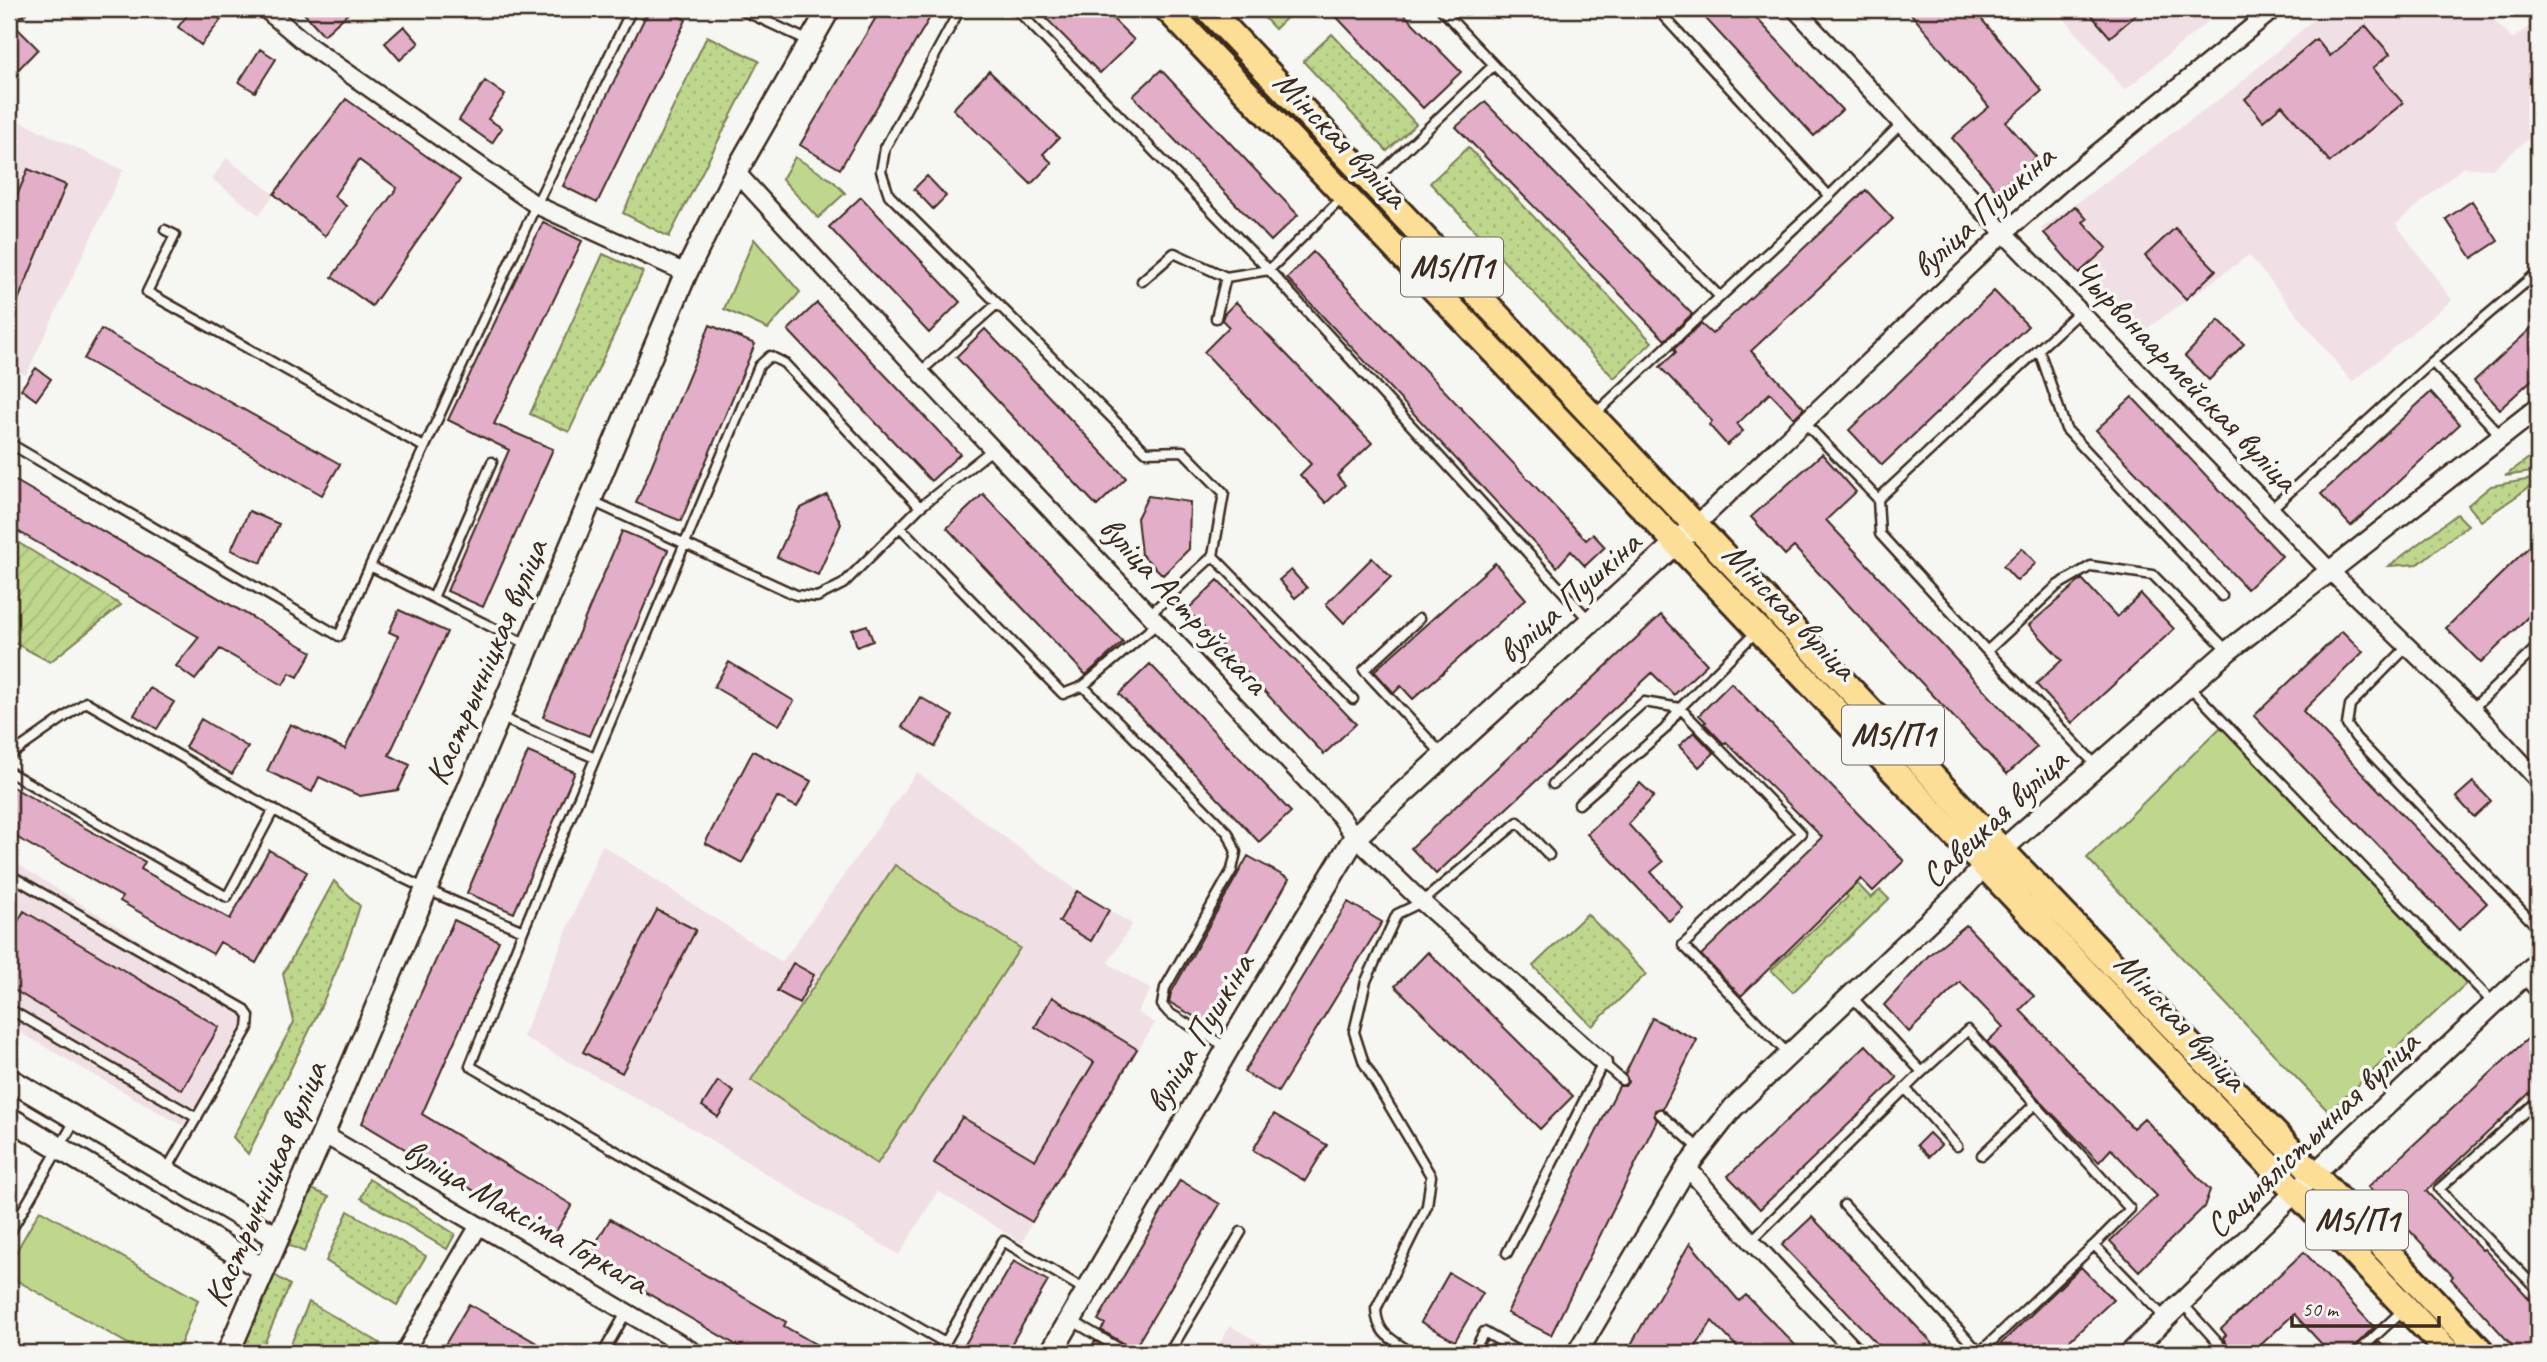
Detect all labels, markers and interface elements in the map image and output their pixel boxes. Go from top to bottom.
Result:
street label: Мінская вуліца [1264,60,1420,220]
street label: вуліца Пушкіна [1902,133,2066,287]
road number: М5/П1 [1401,238,1503,296]
street label: Чырвонаармейская вуліца [2063,250,2310,504]
street label: вуліца Астроўскага [1090,506,1280,705]
street label: вуліца Пушкіна [1488,519,1652,673]
street label: Кастрычніцкая вуліца [414,530,559,792]
street label: Мінская вуліца [1713,532,1869,692]
road number: М5/П1 [1842,706,1944,764]
street label: Савецкая вуліца [1911,737,2079,898]
street label: Мінская вуліца [2105,941,2259,1102]
street label: вуліца Пушкіна [1134,943,1266,1121]
street label: Сацыялістычная вуліца [2195,1018,2431,1248]
street label: Кастрычніцкая вуліца [193,1052,338,1314]
street label: вуліца Максіма Горкага [395,1128,659,1306]
road number: М5/П1 [2306,1190,2408,1250]
scale bar [2292,1285,2438,1329]
text: 50 m [2302,1296,2340,1322]

